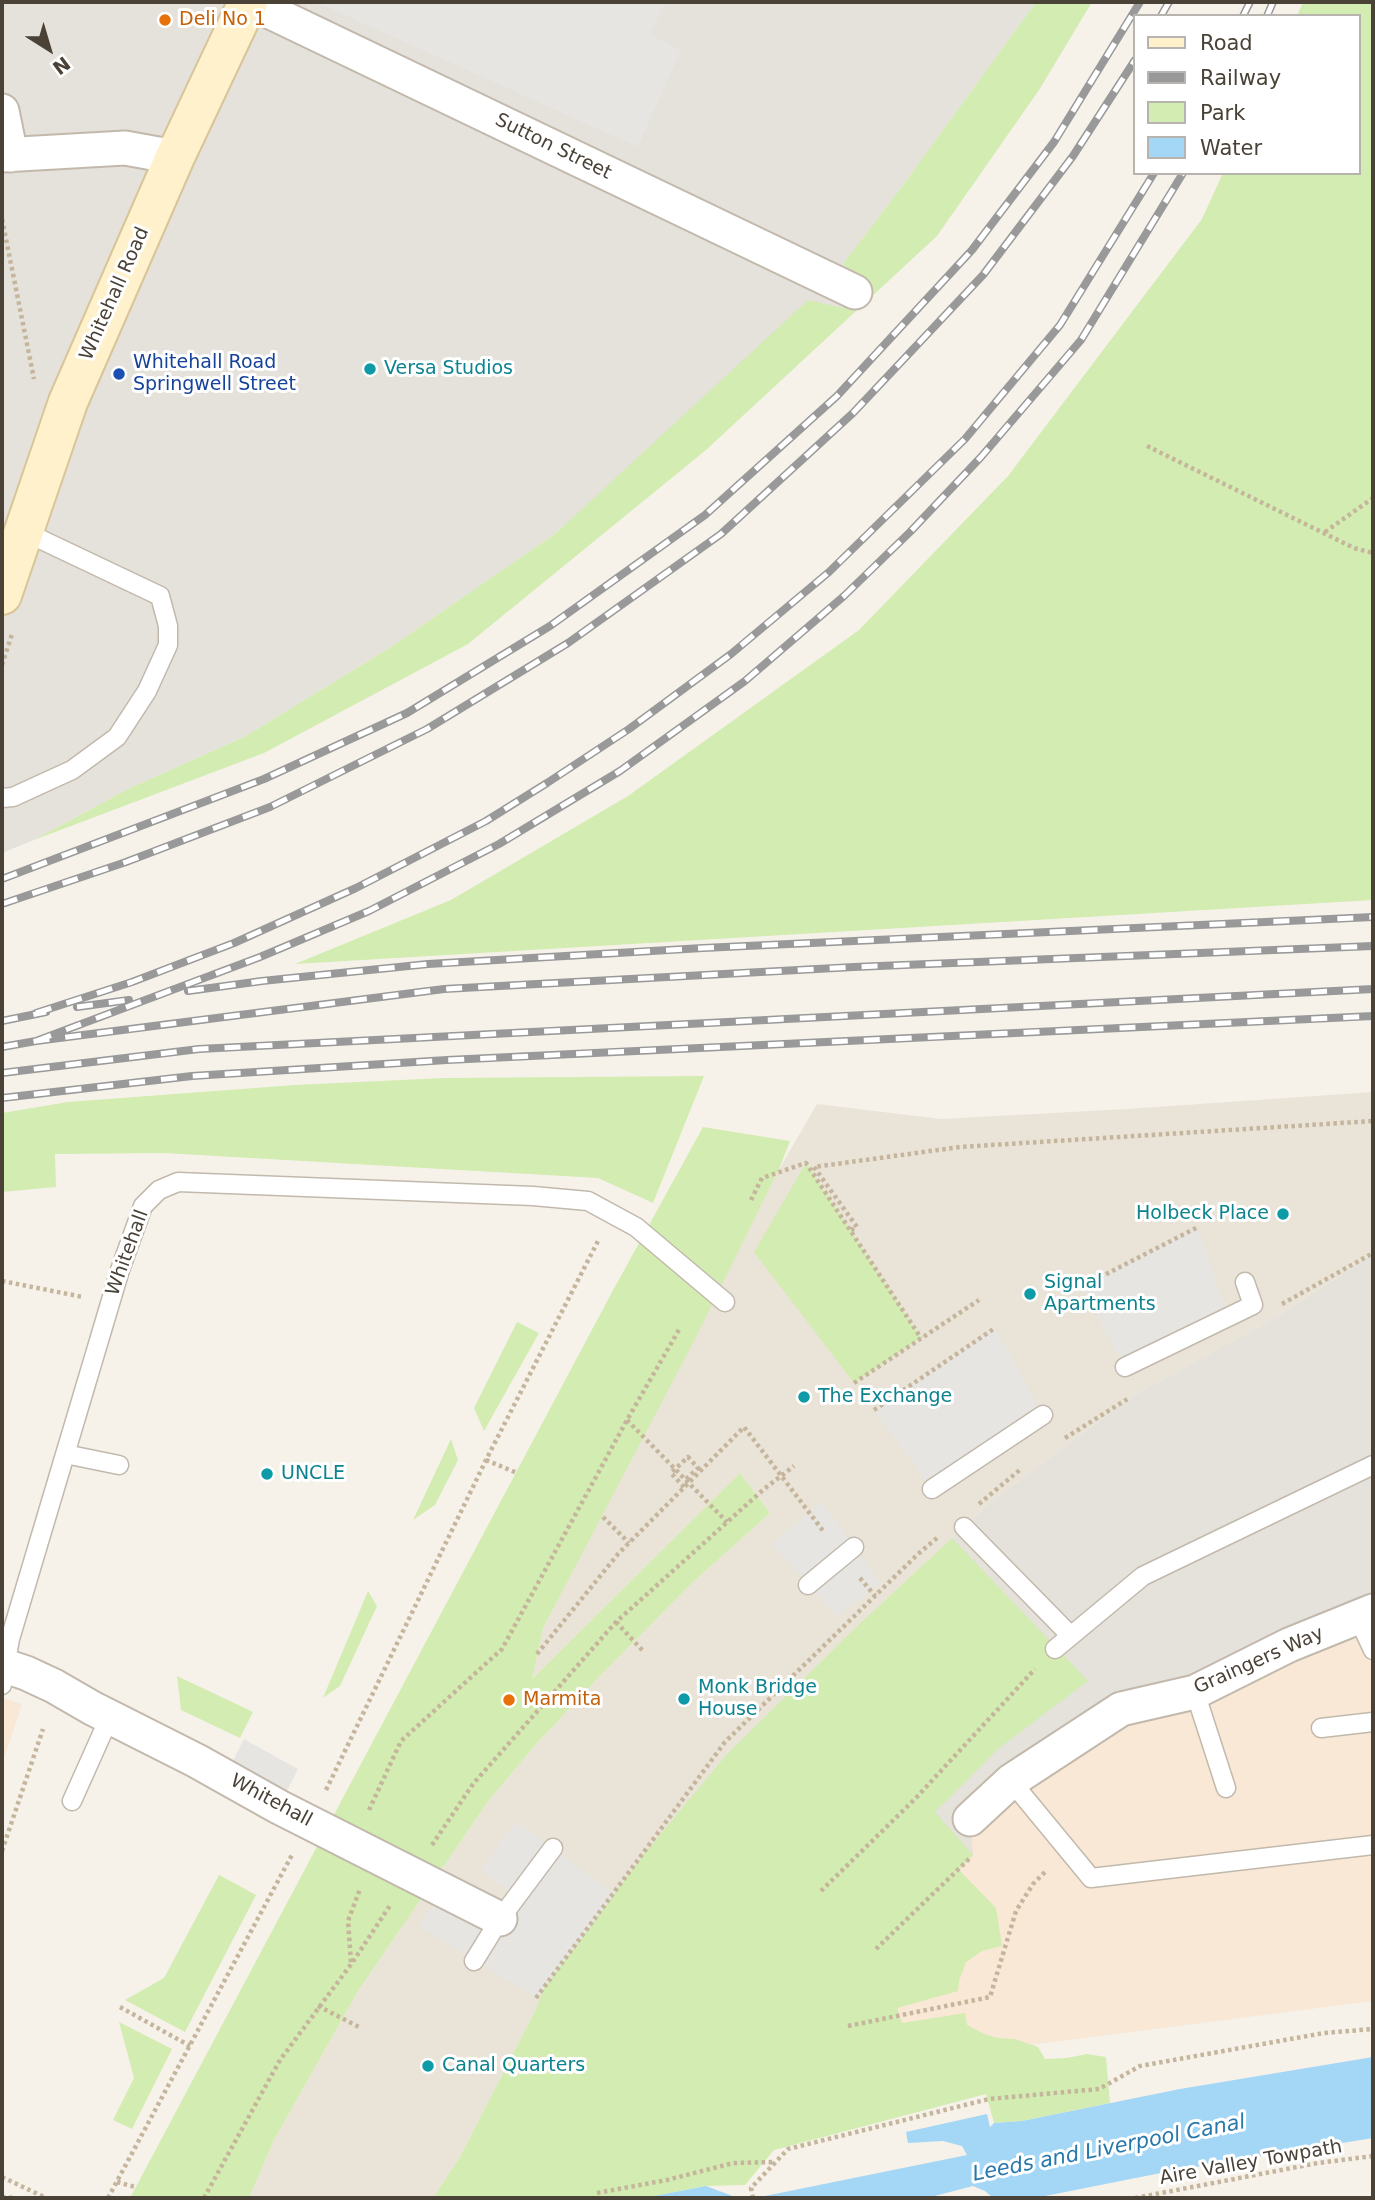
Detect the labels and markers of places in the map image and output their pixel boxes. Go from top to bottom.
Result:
place label: Deli No 1 [179,9,266,31]
marker: Deli No 1 [157,12,173,28]
place label: Whitehall Road Springwell Street [133,352,296,396]
place label: Versa Studios [384,358,513,380]
marker: Versa Studios [362,361,378,377]
marker: Whitehall Road Springwell Street [111,366,127,382]
place label: Holbeck Place [1136,1203,1269,1225]
marker: Holbeck Place [1275,1206,1291,1222]
place label: Signal Apartments [1044,1272,1156,1316]
marker: Signal Apartments [1022,1286,1038,1302]
place label: The Exchange [818,1386,952,1408]
marker: The Exchange [796,1389,812,1405]
place label: UNCLE [281,1463,345,1485]
marker: UNCLE [259,1466,275,1482]
place label: Monk Bridge House [698,1677,817,1721]
place label: Marmita [523,1689,601,1711]
marker: Monk Bridge House [676,1691,692,1707]
marker: Marmita [501,1692,517,1708]
place label: Canal Quarters [442,2055,585,2077]
marker: Canal Quarters [420,2058,436,2074]

